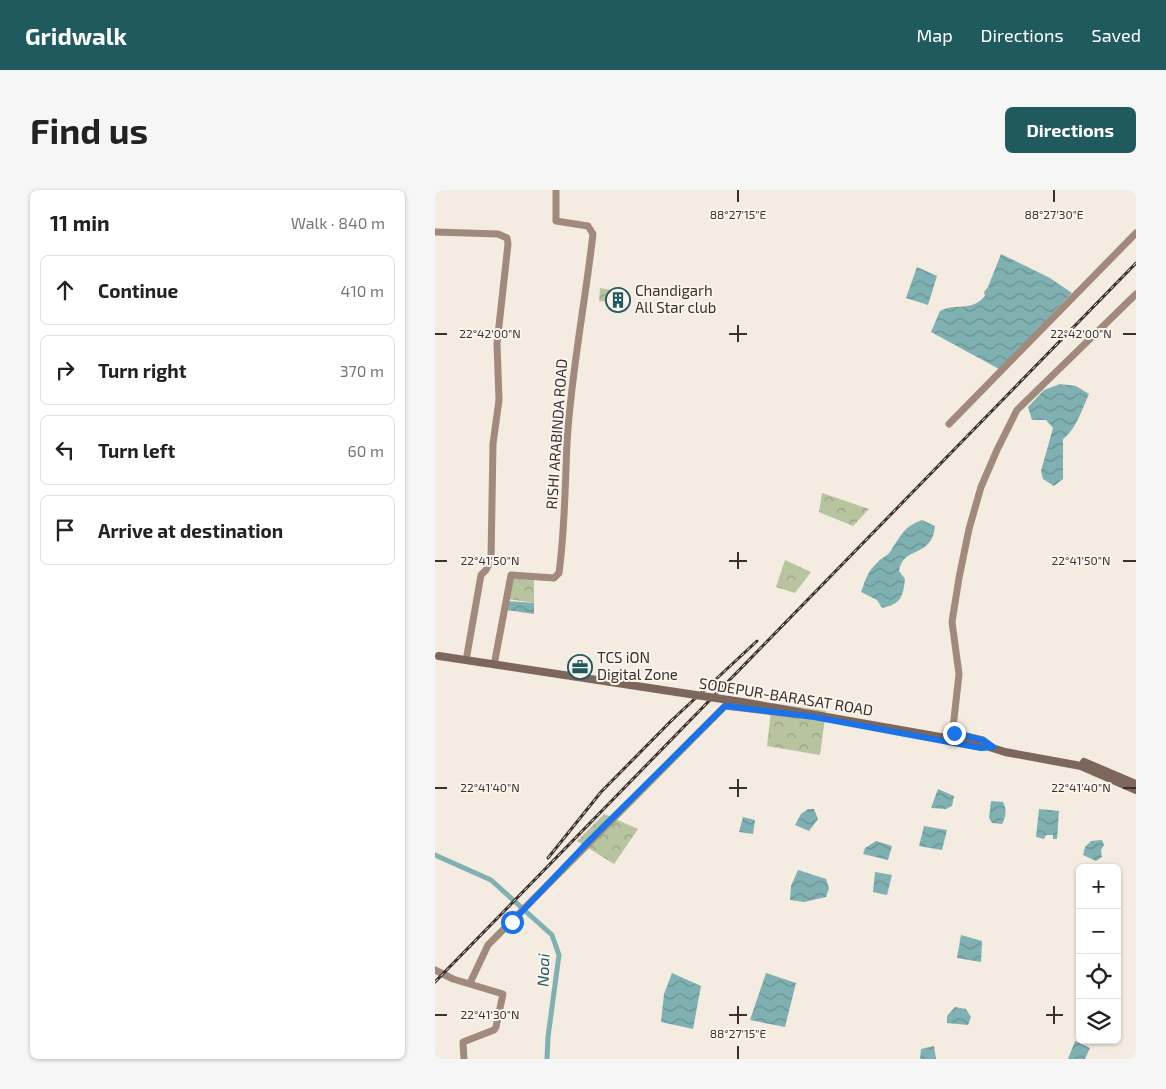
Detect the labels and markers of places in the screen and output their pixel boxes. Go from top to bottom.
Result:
place label: Chandigarh All Star club [635,281,716,316]
building icon: Chandigarh All Star club [605,287,631,313]
place label: TCS iON Digital Zone [597,648,678,683]
office icon: TCS iON Digital Zone [567,654,593,680]

